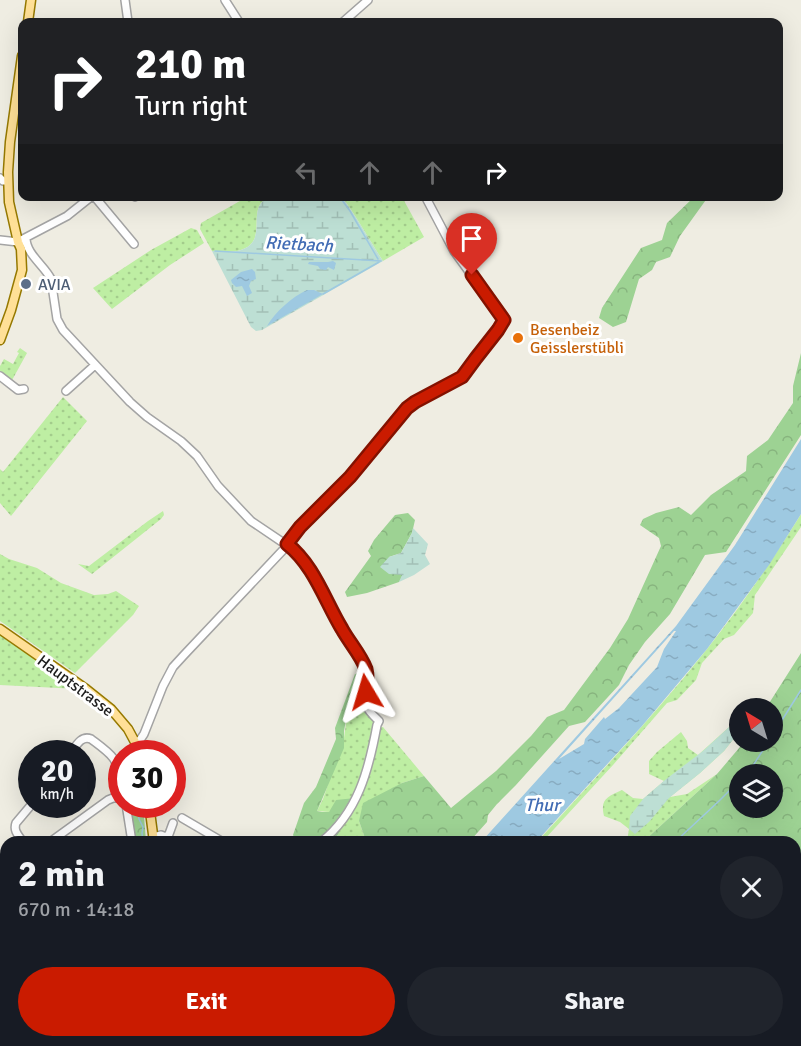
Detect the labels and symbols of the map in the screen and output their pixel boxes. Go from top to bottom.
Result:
pin [446,213,497,275]
water label: Rietbach [265,231,335,257]
place label: AVIA [38,275,71,295]
marker: AVIA [19,277,33,291]
place label: Besenbeiz Geisslerstübli [530,320,624,358]
marker: Besenbeiz Geisslerstübli [511,331,525,345]
street label: Hauptstrasse [33,651,117,721]
position arrow [334,660,398,724]
north arrow [729,698,783,752]
speed limit sign: 30 [108,740,186,818]
water label: Thur [524,794,562,816]

